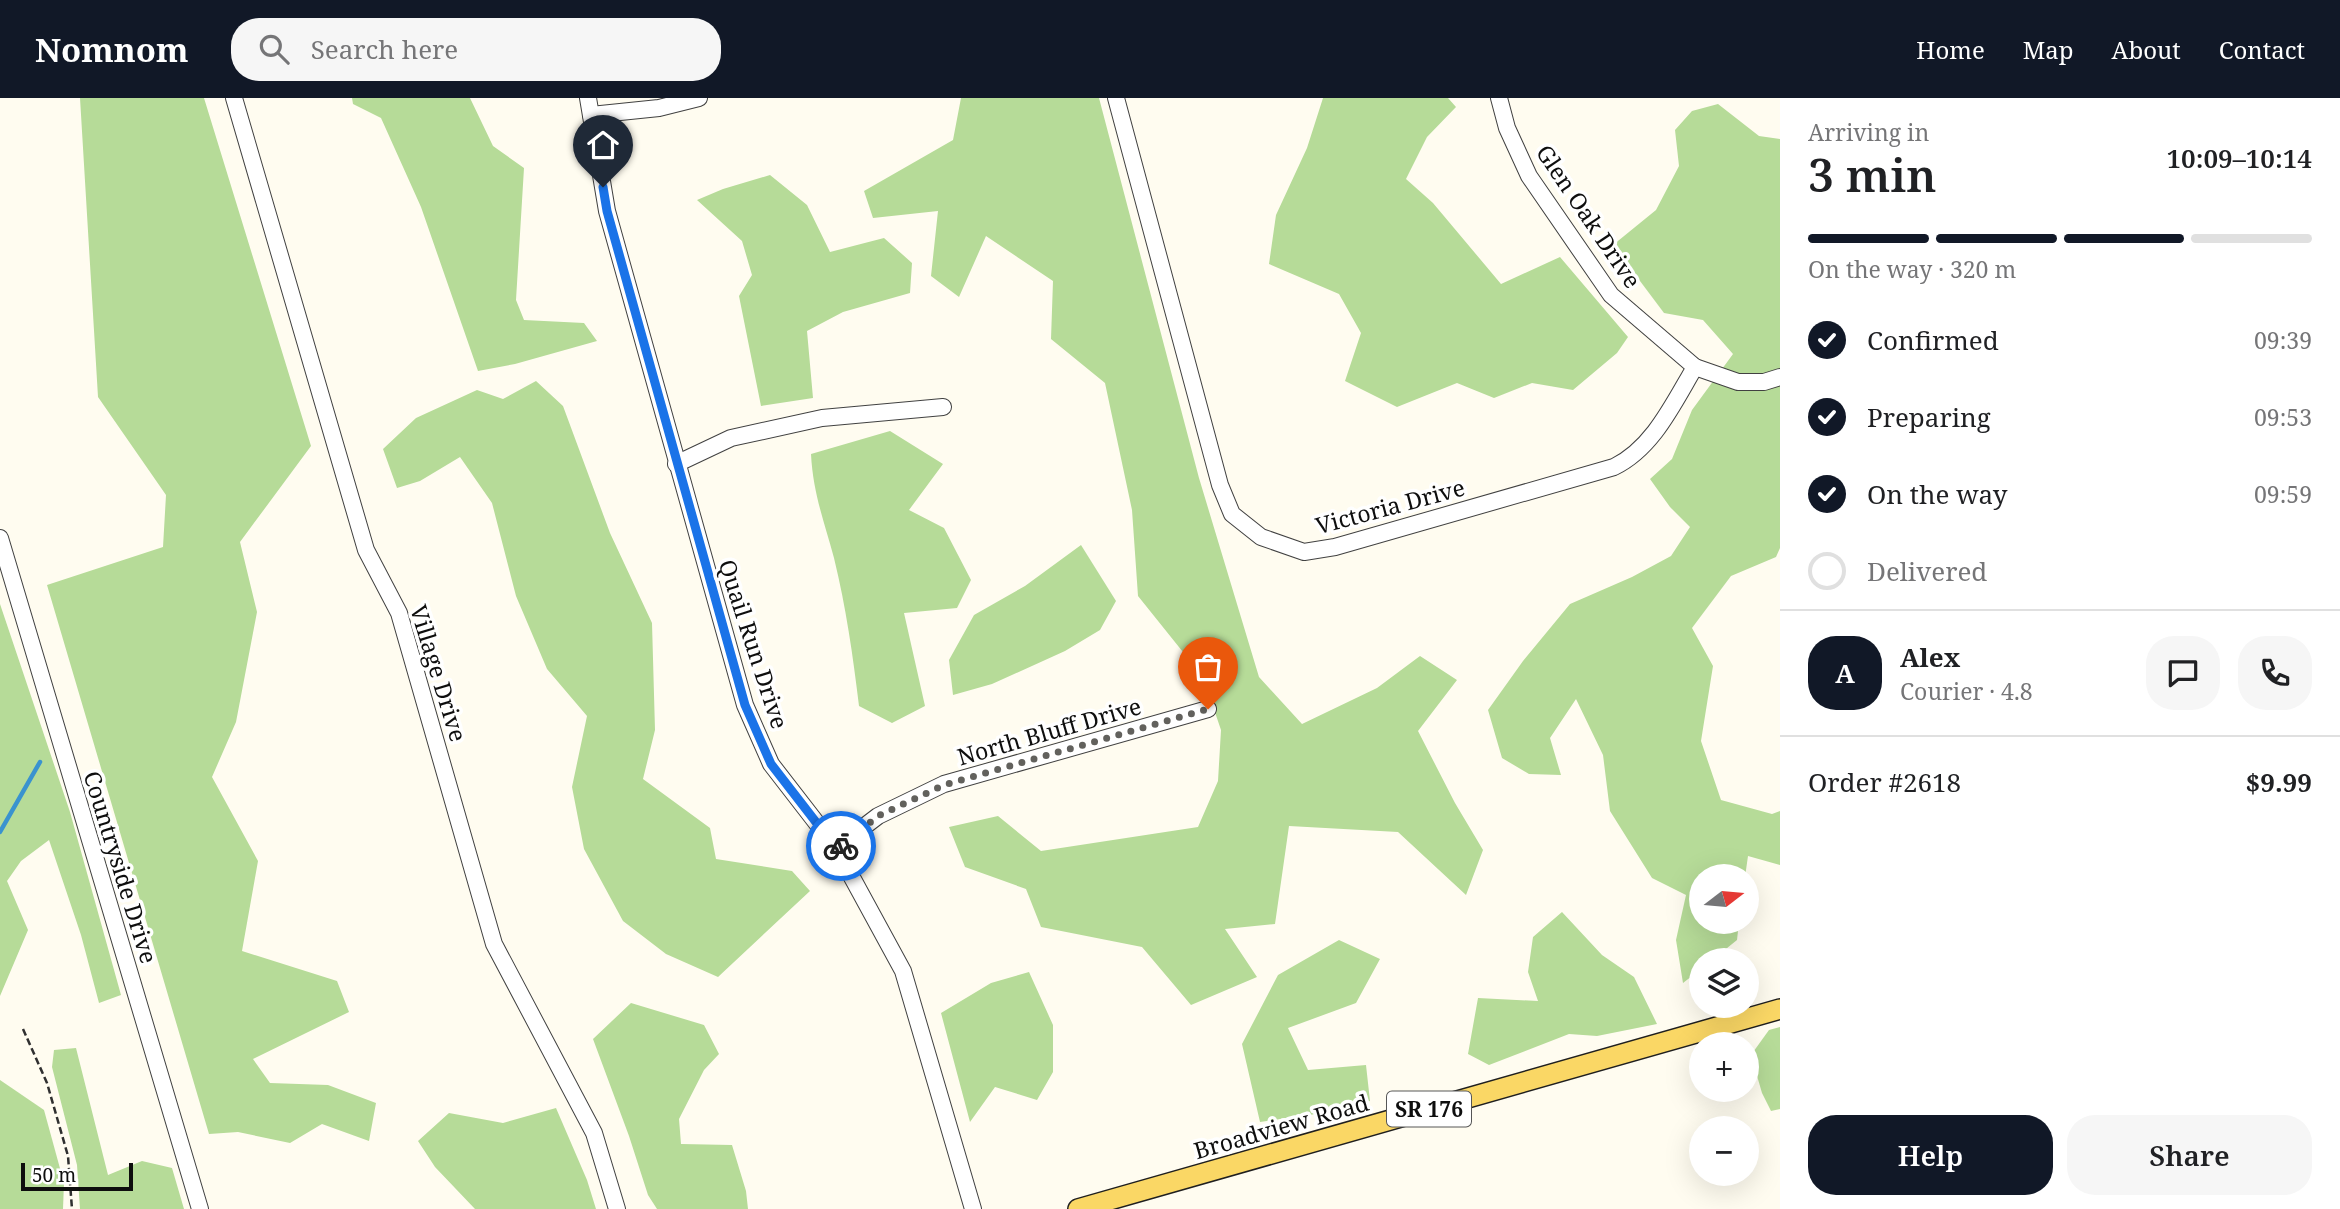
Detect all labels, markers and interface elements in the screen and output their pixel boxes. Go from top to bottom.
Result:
search box [231,18,721,81]
text: Nomnom [35,27,189,72]
icon: search [255,30,293,68]
text: Search here [311,31,458,67]
text: Home [1916,33,1985,66]
text: Map [2023,33,2074,66]
text: About [2112,33,2181,66]
text: Contact [2219,33,2305,66]
pin [573,115,633,187]
text: Arriving in [1808,116,1929,148]
icon: home [584,126,622,164]
street label: Glen Oak Drive [1529,138,1649,294]
text: 10:09–10:14 [2166,140,2312,176]
text: 3 min [1808,143,1936,205]
text: On the way · 320 m [1808,253,2016,285]
icon: check [1808,321,1846,359]
text: Confirmed [1867,322,1999,358]
text: 09:39 [2254,324,2312,356]
icon: check [1808,398,1846,436]
text: Preparing [1867,399,1991,435]
text: 09:53 [2254,401,2312,433]
street label: Victoria Drive [1312,471,1468,541]
icon: check [1808,475,1846,513]
text: On the way [1867,476,2007,512]
text: 09:59 [2254,478,2312,510]
text: Delivered [1867,553,1987,589]
street label: Quail Run Drive [712,555,796,733]
street label: Village Drive [403,601,475,745]
button: chat [2146,636,2220,710]
button: phone [2238,636,2312,710]
pin [1178,637,1238,709]
text: Alex [1900,639,1960,675]
icon: bag [1189,648,1227,686]
text: A [1835,655,1855,691]
text: Courier · 4.8 [1900,675,2033,707]
street label: North Bluff Drive [953,689,1145,773]
text: Order #2618 [1808,764,1961,800]
text: $9.99 [2246,764,2312,800]
street label: Countryside Drive [77,767,165,967]
courier [806,811,876,881]
icon: bike [822,827,860,865]
north arrow [1689,864,1759,934]
map controls [1689,864,1759,1186]
button: layers [1689,948,1759,1018]
button: + [1689,1032,1759,1102]
street label: Broadview Road [1190,1086,1372,1166]
road number: SR 176 [1387,1091,1471,1126]
button: Help [1808,1115,2053,1195]
button: Share [2067,1115,2312,1195]
button: − [1689,1116,1759,1186]
scale bar [21,1160,133,1192]
text: 50 m [32,1162,76,1188]

